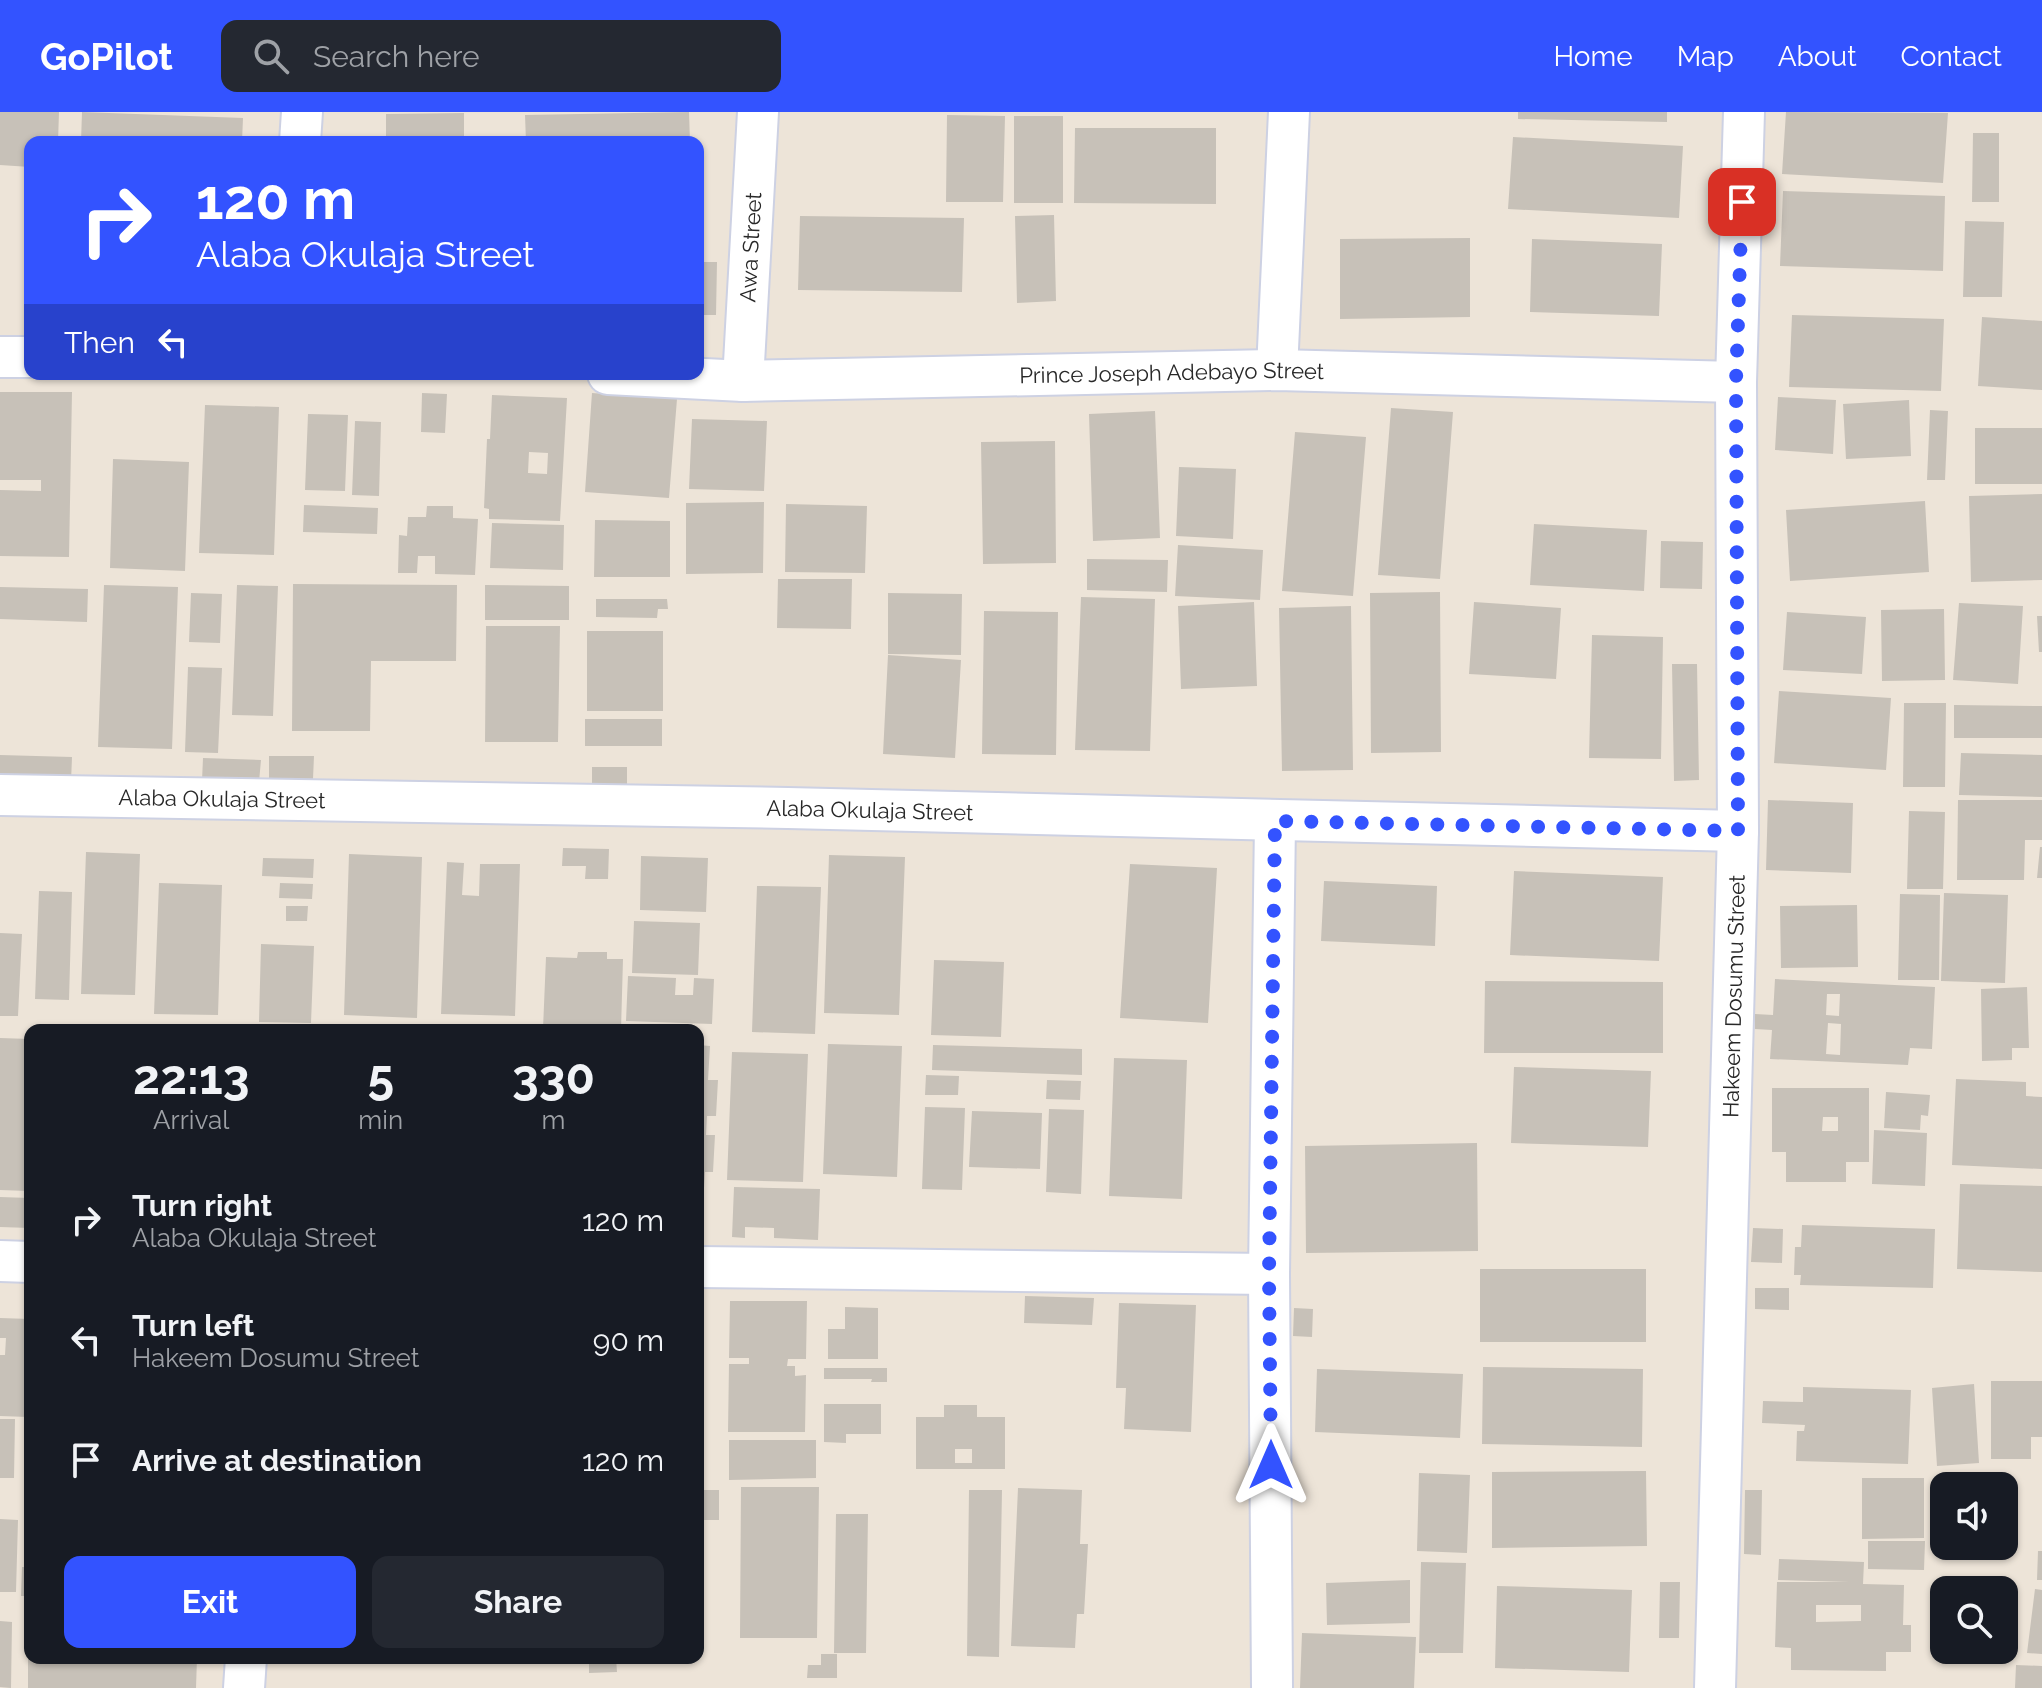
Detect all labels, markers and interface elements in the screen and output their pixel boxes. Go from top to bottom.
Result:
search box [221,20,781,92]
text: GoPilot [40,34,173,79]
icon: search [249,34,293,78]
text: Search here [313,39,480,74]
text: Home [1553,40,1633,73]
text: Map [1677,40,1734,73]
text: About [1778,40,1857,73]
text: Contact [1901,40,2002,73]
text: 120 m [196,166,355,232]
icon: right [64,168,168,272]
pin [1708,168,1776,236]
icon: arrive [1720,180,1764,224]
street label: Awa Street [734,191,767,303]
text: Alaba Okulaja Street [196,233,534,275]
icon: left [151,320,195,364]
text: Then [64,325,135,360]
street label: Prince Joseph Adebayo Street [1019,357,1325,388]
street label: Alaba Okulaja Street [118,784,326,813]
street label: Alaba Okulaja Street [766,795,974,825]
street label: Hakeem Dosumu Street [1717,874,1750,1118]
text: 22:13 [133,1049,249,1105]
text: 5 [367,1049,394,1105]
text: 330 [512,1049,595,1105]
text: Arrival [153,1105,229,1135]
text: min [358,1105,403,1135]
text: m [542,1105,565,1135]
text: Turn right [132,1188,272,1223]
icon: right [64,1198,108,1242]
text: 120 m [582,1203,664,1238]
text: Alaba Okulaja Street [132,1223,376,1253]
text: Turn left [132,1308,254,1343]
icon: left [64,1318,108,1362]
text: 90 m [593,1323,664,1358]
text: Hakeem Dosumu Street [132,1343,419,1373]
position arrow [1229,1423,1313,1507]
icon: arrive [64,1438,108,1482]
text: Arrive at destination [132,1443,422,1478]
text: 120 m [582,1443,664,1478]
map controls [1930,1472,2018,1664]
button: sound [1930,1472,2018,1560]
button: Exit [64,1556,356,1648]
button: Share [372,1556,664,1648]
button: search [1930,1576,2018,1664]

